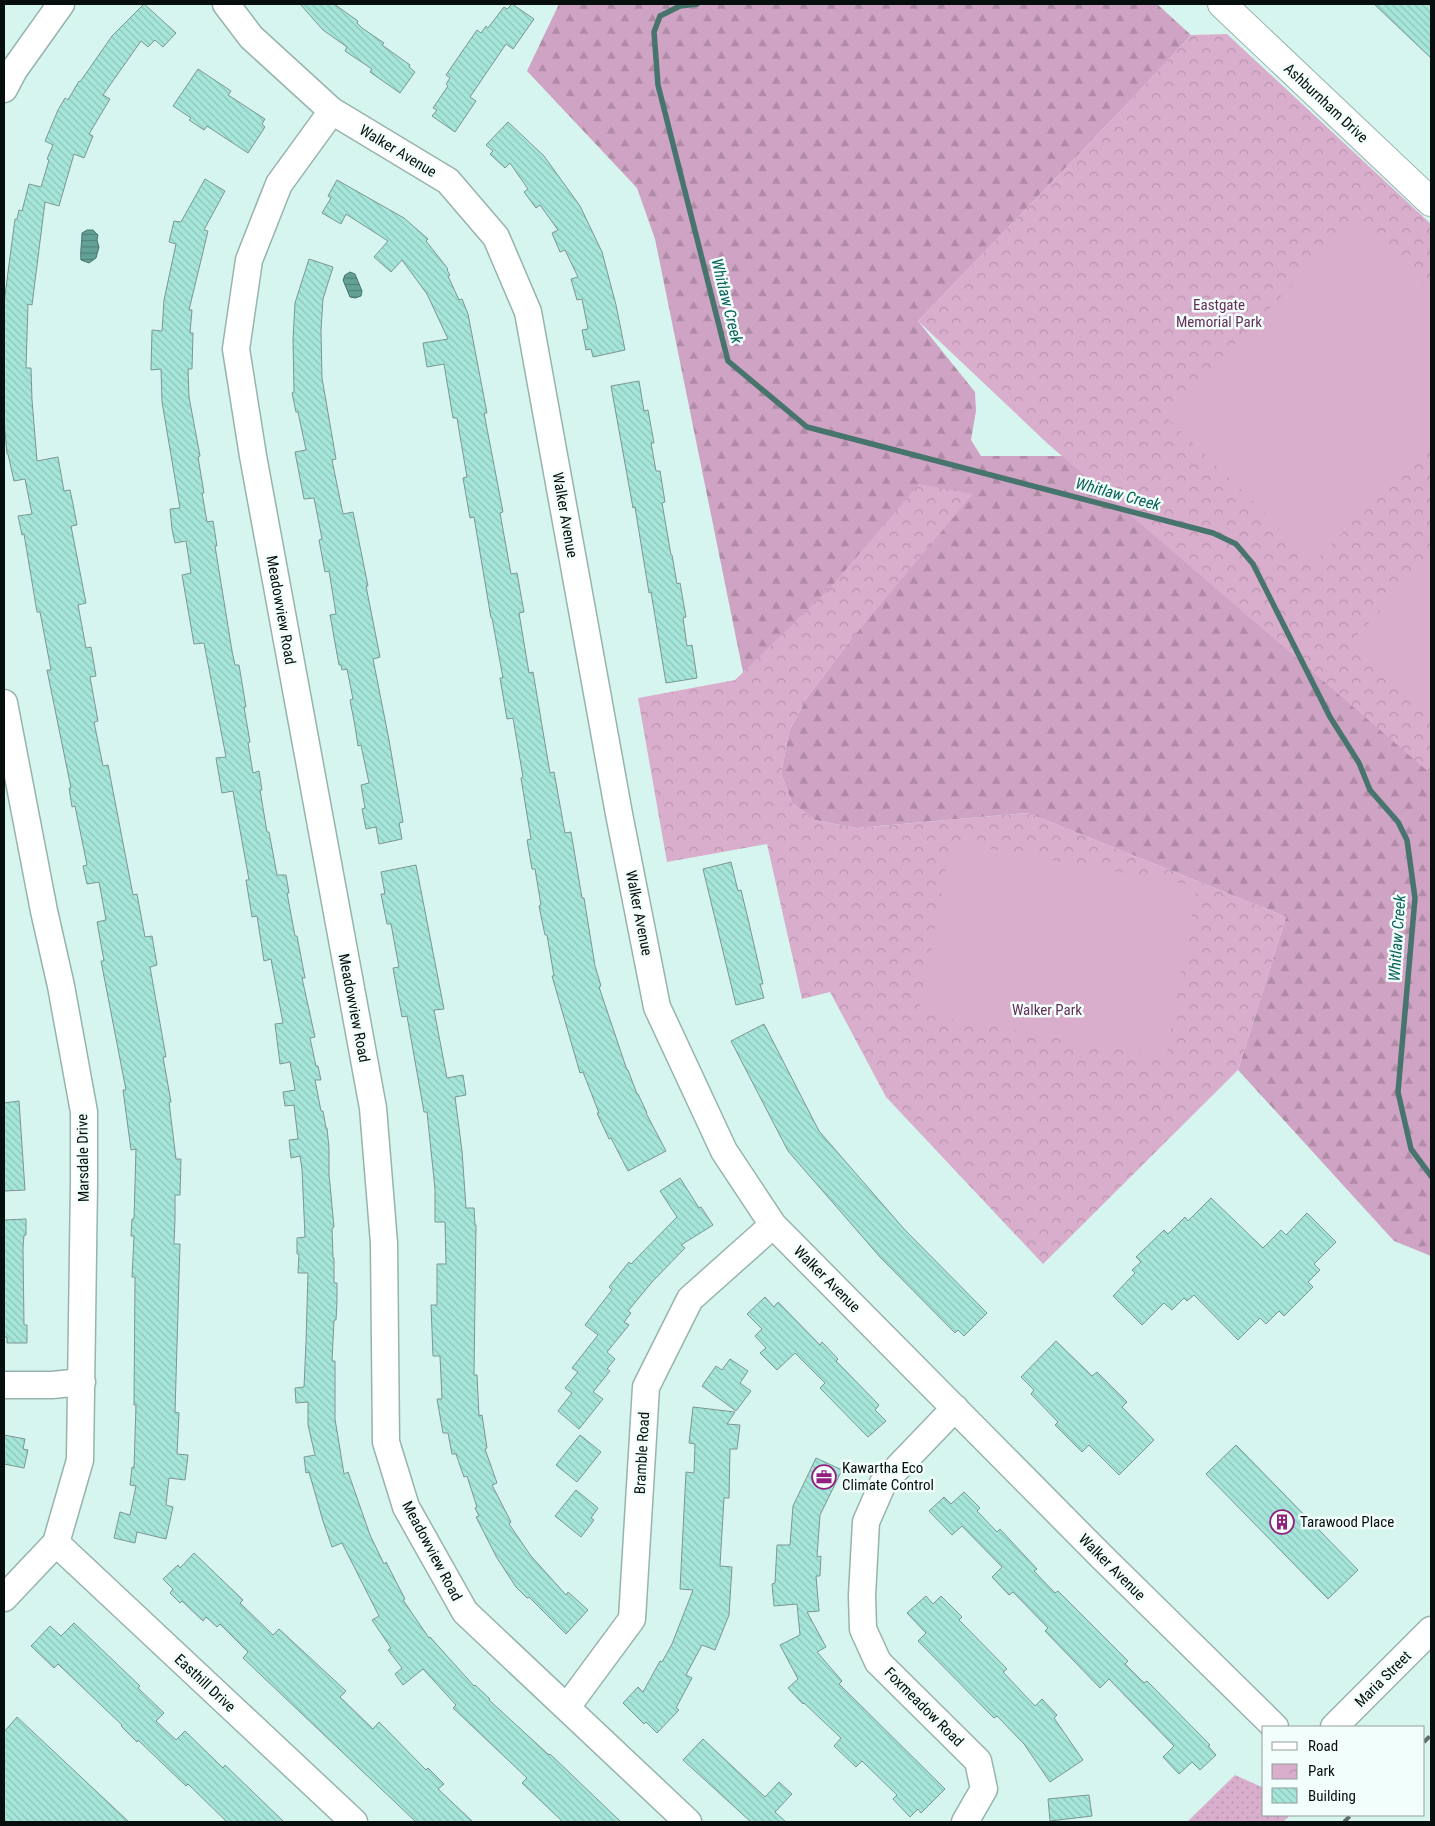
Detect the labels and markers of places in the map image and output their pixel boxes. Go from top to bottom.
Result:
place label: Kawartha Eco Climate Control [842,1459,934,1494]
office icon: Kawartha Eco Climate Control [811,1464,837,1490]
building icon: Tarawood Place [1269,1509,1295,1535]
place label: Tarawood Place [1300,1513,1394,1531]

